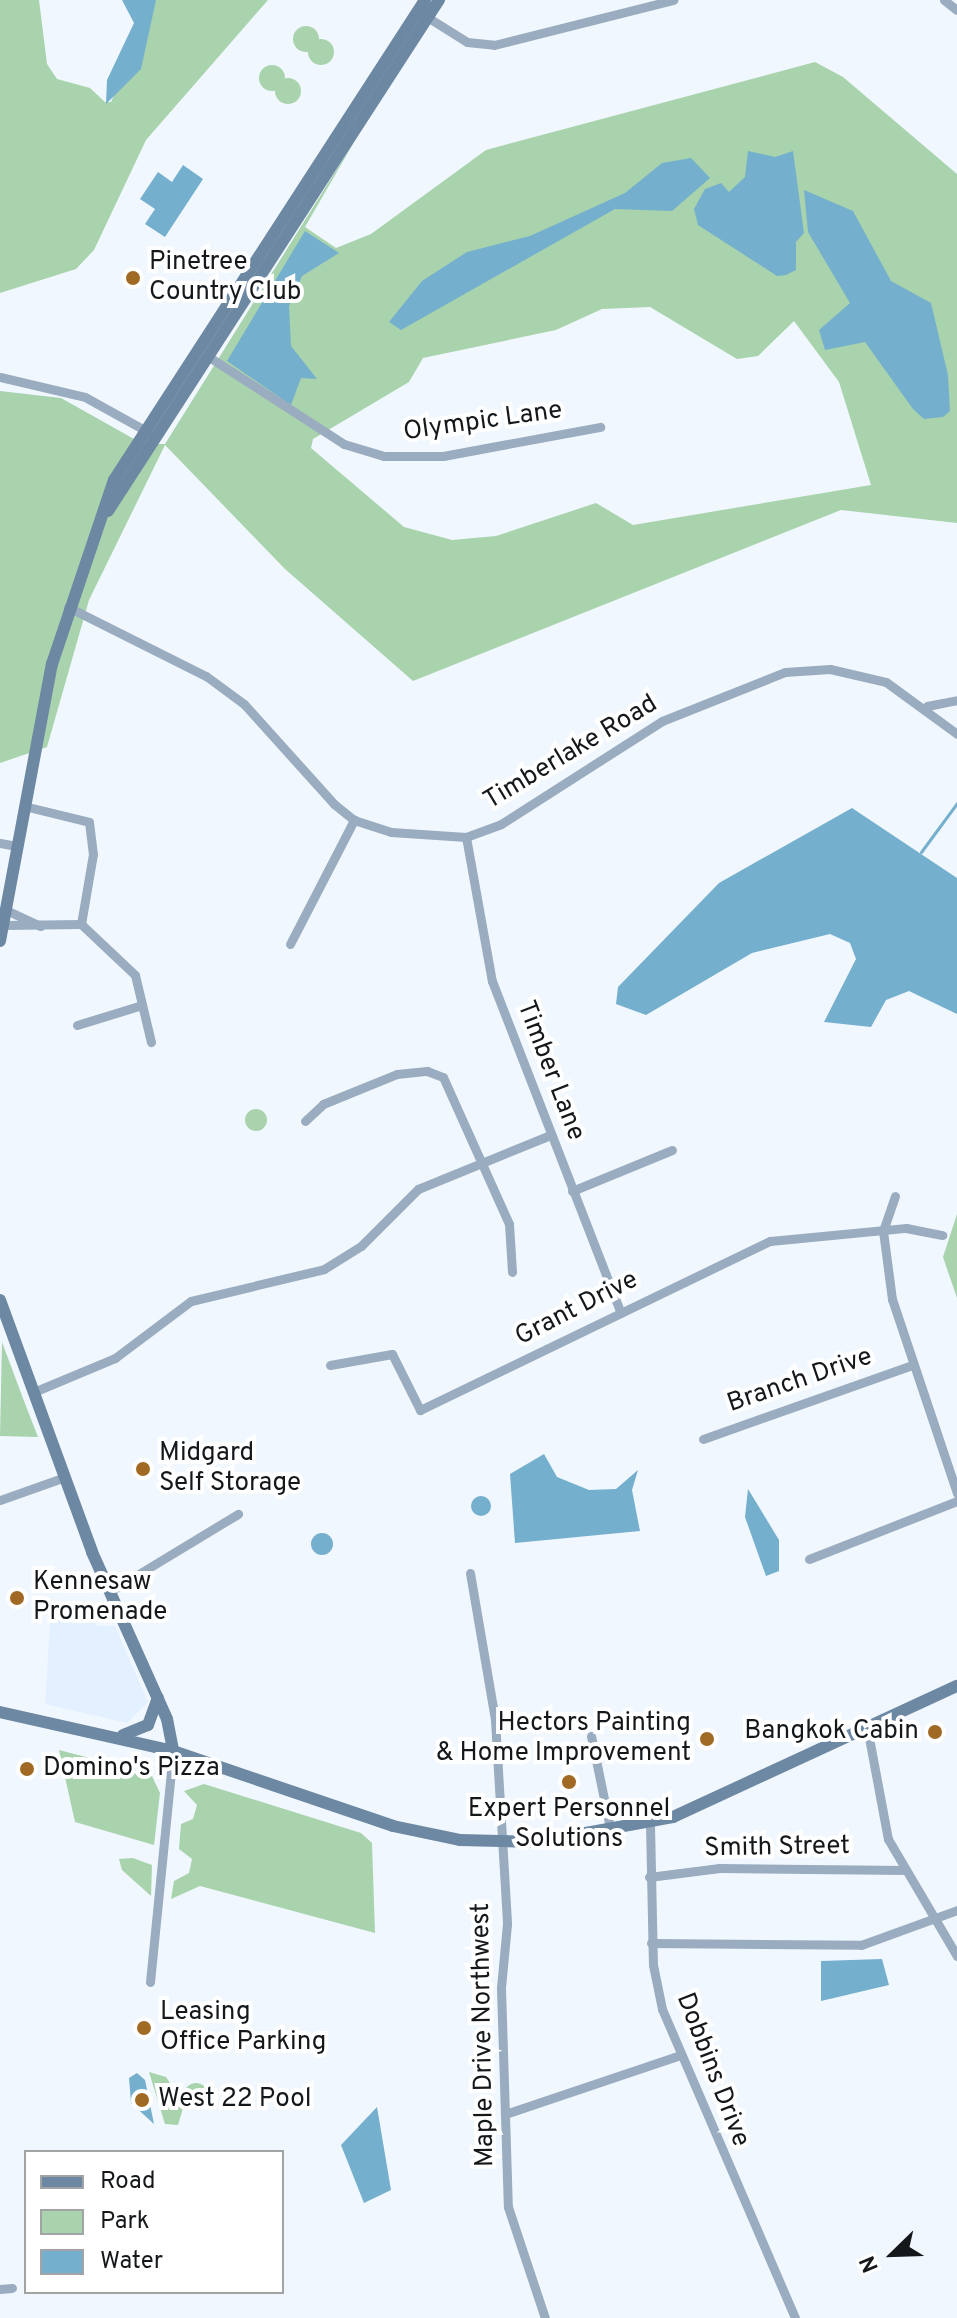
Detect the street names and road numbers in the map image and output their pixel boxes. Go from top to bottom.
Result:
street label: Olympic Lane [402,395,564,449]
street label: Timberlake Road [479,689,663,817]
street label: Timber Lane [509,997,591,1145]
street label: Grant Drive [511,1265,643,1353]
street label: Branch Drive [724,1342,876,1420]
street label: Smith Street [704,1831,850,1865]
street label: Maple Drive Northwest [466,1903,502,2167]
street label: Dobbins Drive [668,1989,756,2151]

